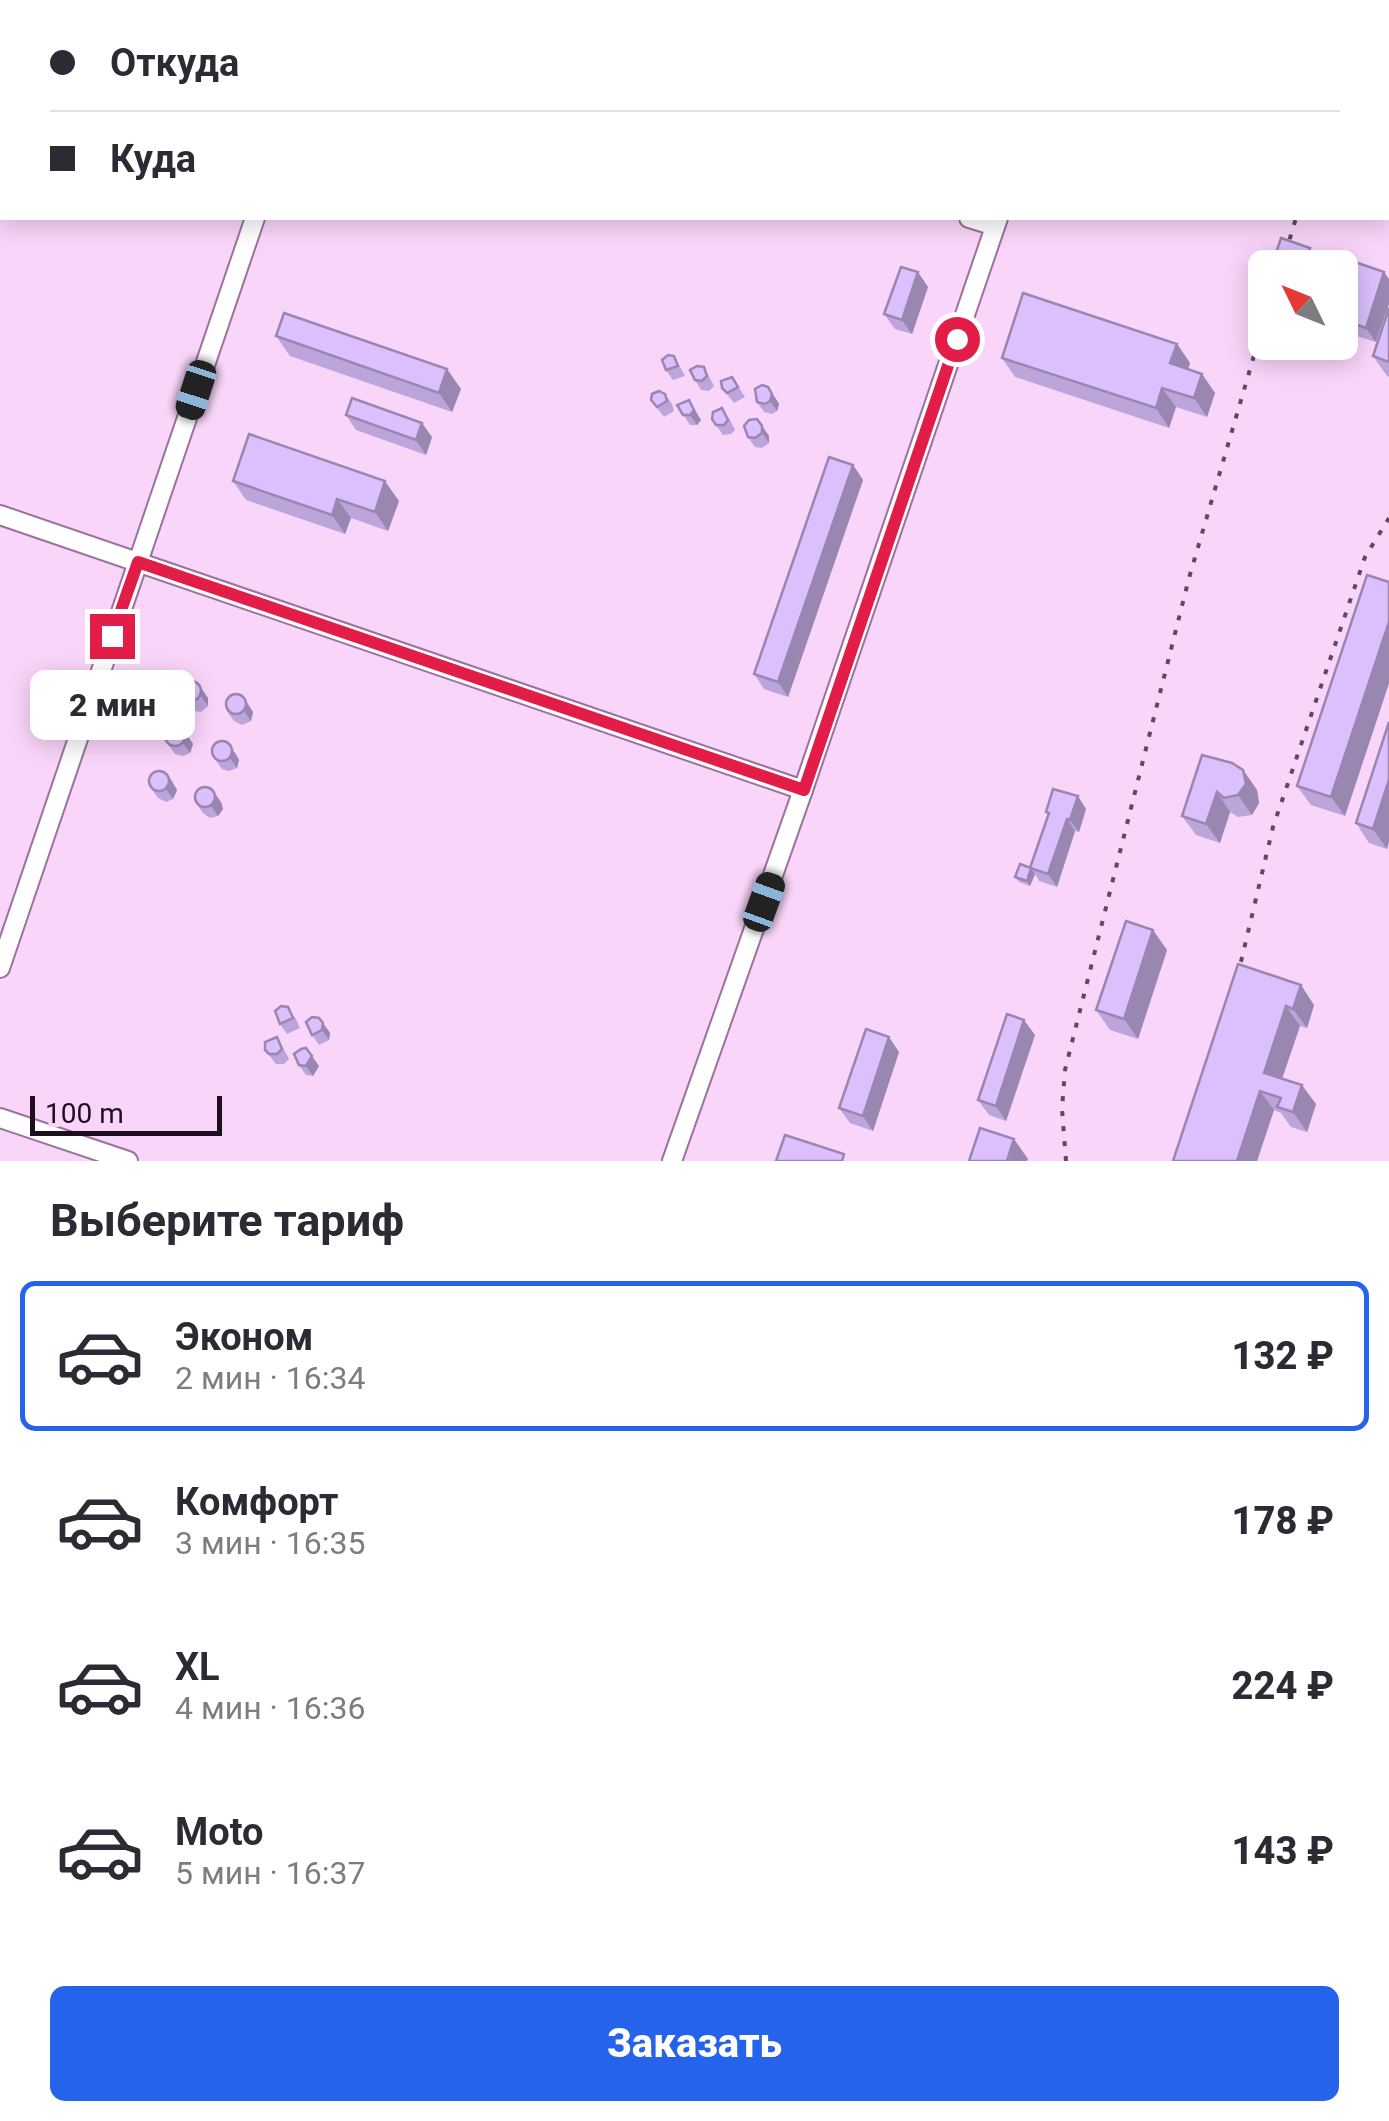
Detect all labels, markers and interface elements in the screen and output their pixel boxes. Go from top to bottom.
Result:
text: Откуда [110,41,239,85]
text: Куда [110,137,196,181]
north arrow [1248,250,1358,360]
map controls [1248,250,1358,360]
route start [935,317,980,362]
car [172,357,220,423]
route end [90,614,135,659]
callout: 2 мин [29,671,194,741]
text: 2 мин [69,686,156,724]
car [740,869,788,935]
scale bar [30,1091,222,1136]
text: 100 m [45,1097,124,1130]
text: Выберите тариф [50,1194,404,1247]
icon: car [55,1311,145,1401]
text: Эконом [175,1315,313,1359]
text: 132 ₽ [1232,1334,1334,1378]
text: 2 мин · 16:34 [175,1359,366,1397]
icon: car [55,1476,145,1566]
text: Комфорт [175,1480,338,1524]
text: 178 ₽ [1232,1499,1334,1543]
text: 3 мин · 16:35 [175,1524,366,1562]
icon: car [55,1641,145,1731]
text: XL [175,1645,220,1689]
text: 224 ₽ [1232,1664,1334,1708]
text: 4 мин · 16:36 [175,1689,366,1727]
icon: car [55,1806,145,1896]
text: Moto [175,1810,264,1854]
text: 143 ₽ [1232,1829,1334,1873]
text: 5 мин · 16:37 [175,1854,366,1892]
button: Заказать [50,1986,1339,2101]

